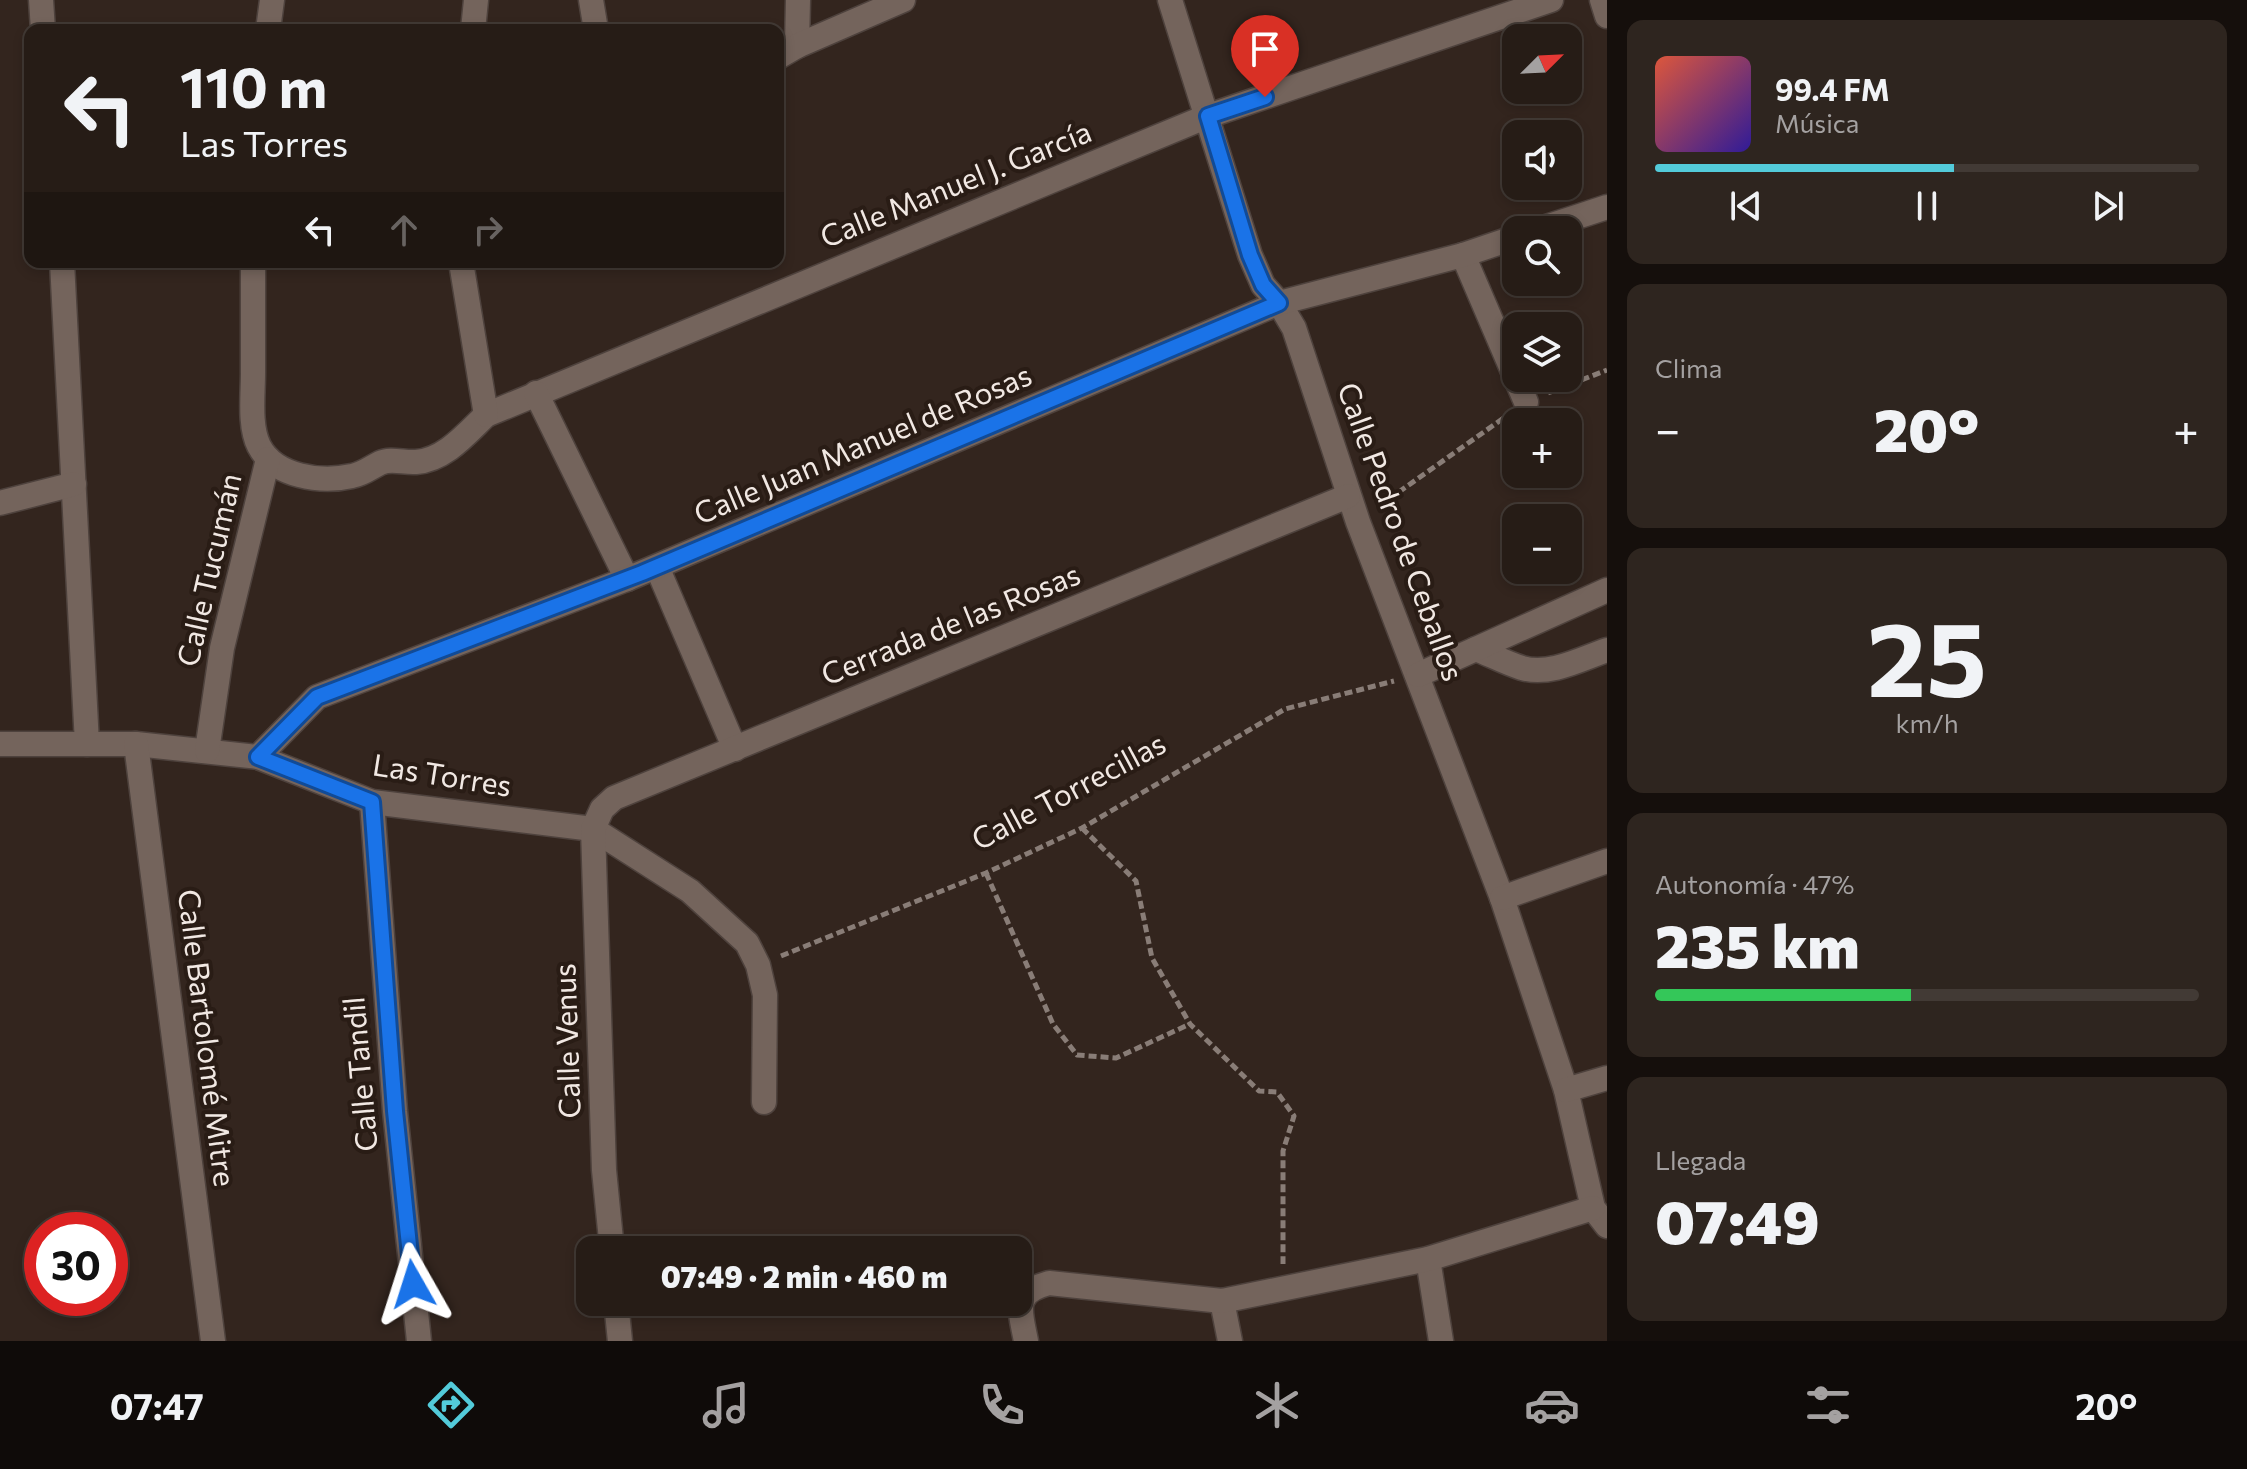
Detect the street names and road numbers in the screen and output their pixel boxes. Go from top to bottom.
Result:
street label: Calle Manuel J. García [814,111,1096,254]
street label: Calle Juan Manuel de Rosas [688,355,1036,531]
street label: Calle Pedro de Ceballos [1331,377,1474,685]
street label: Calle Tucumán [167,469,248,670]
street label: Cerrada de las Rosas [815,554,1085,692]
street label: Calle Torrecillas [965,723,1171,856]
street label: Las Torres [370,744,514,803]
street label: Calle Bartolomé Mitre [172,887,245,1189]
street label: Calle Venus [544,963,587,1119]
street label: Calle Tandil [333,995,384,1153]

